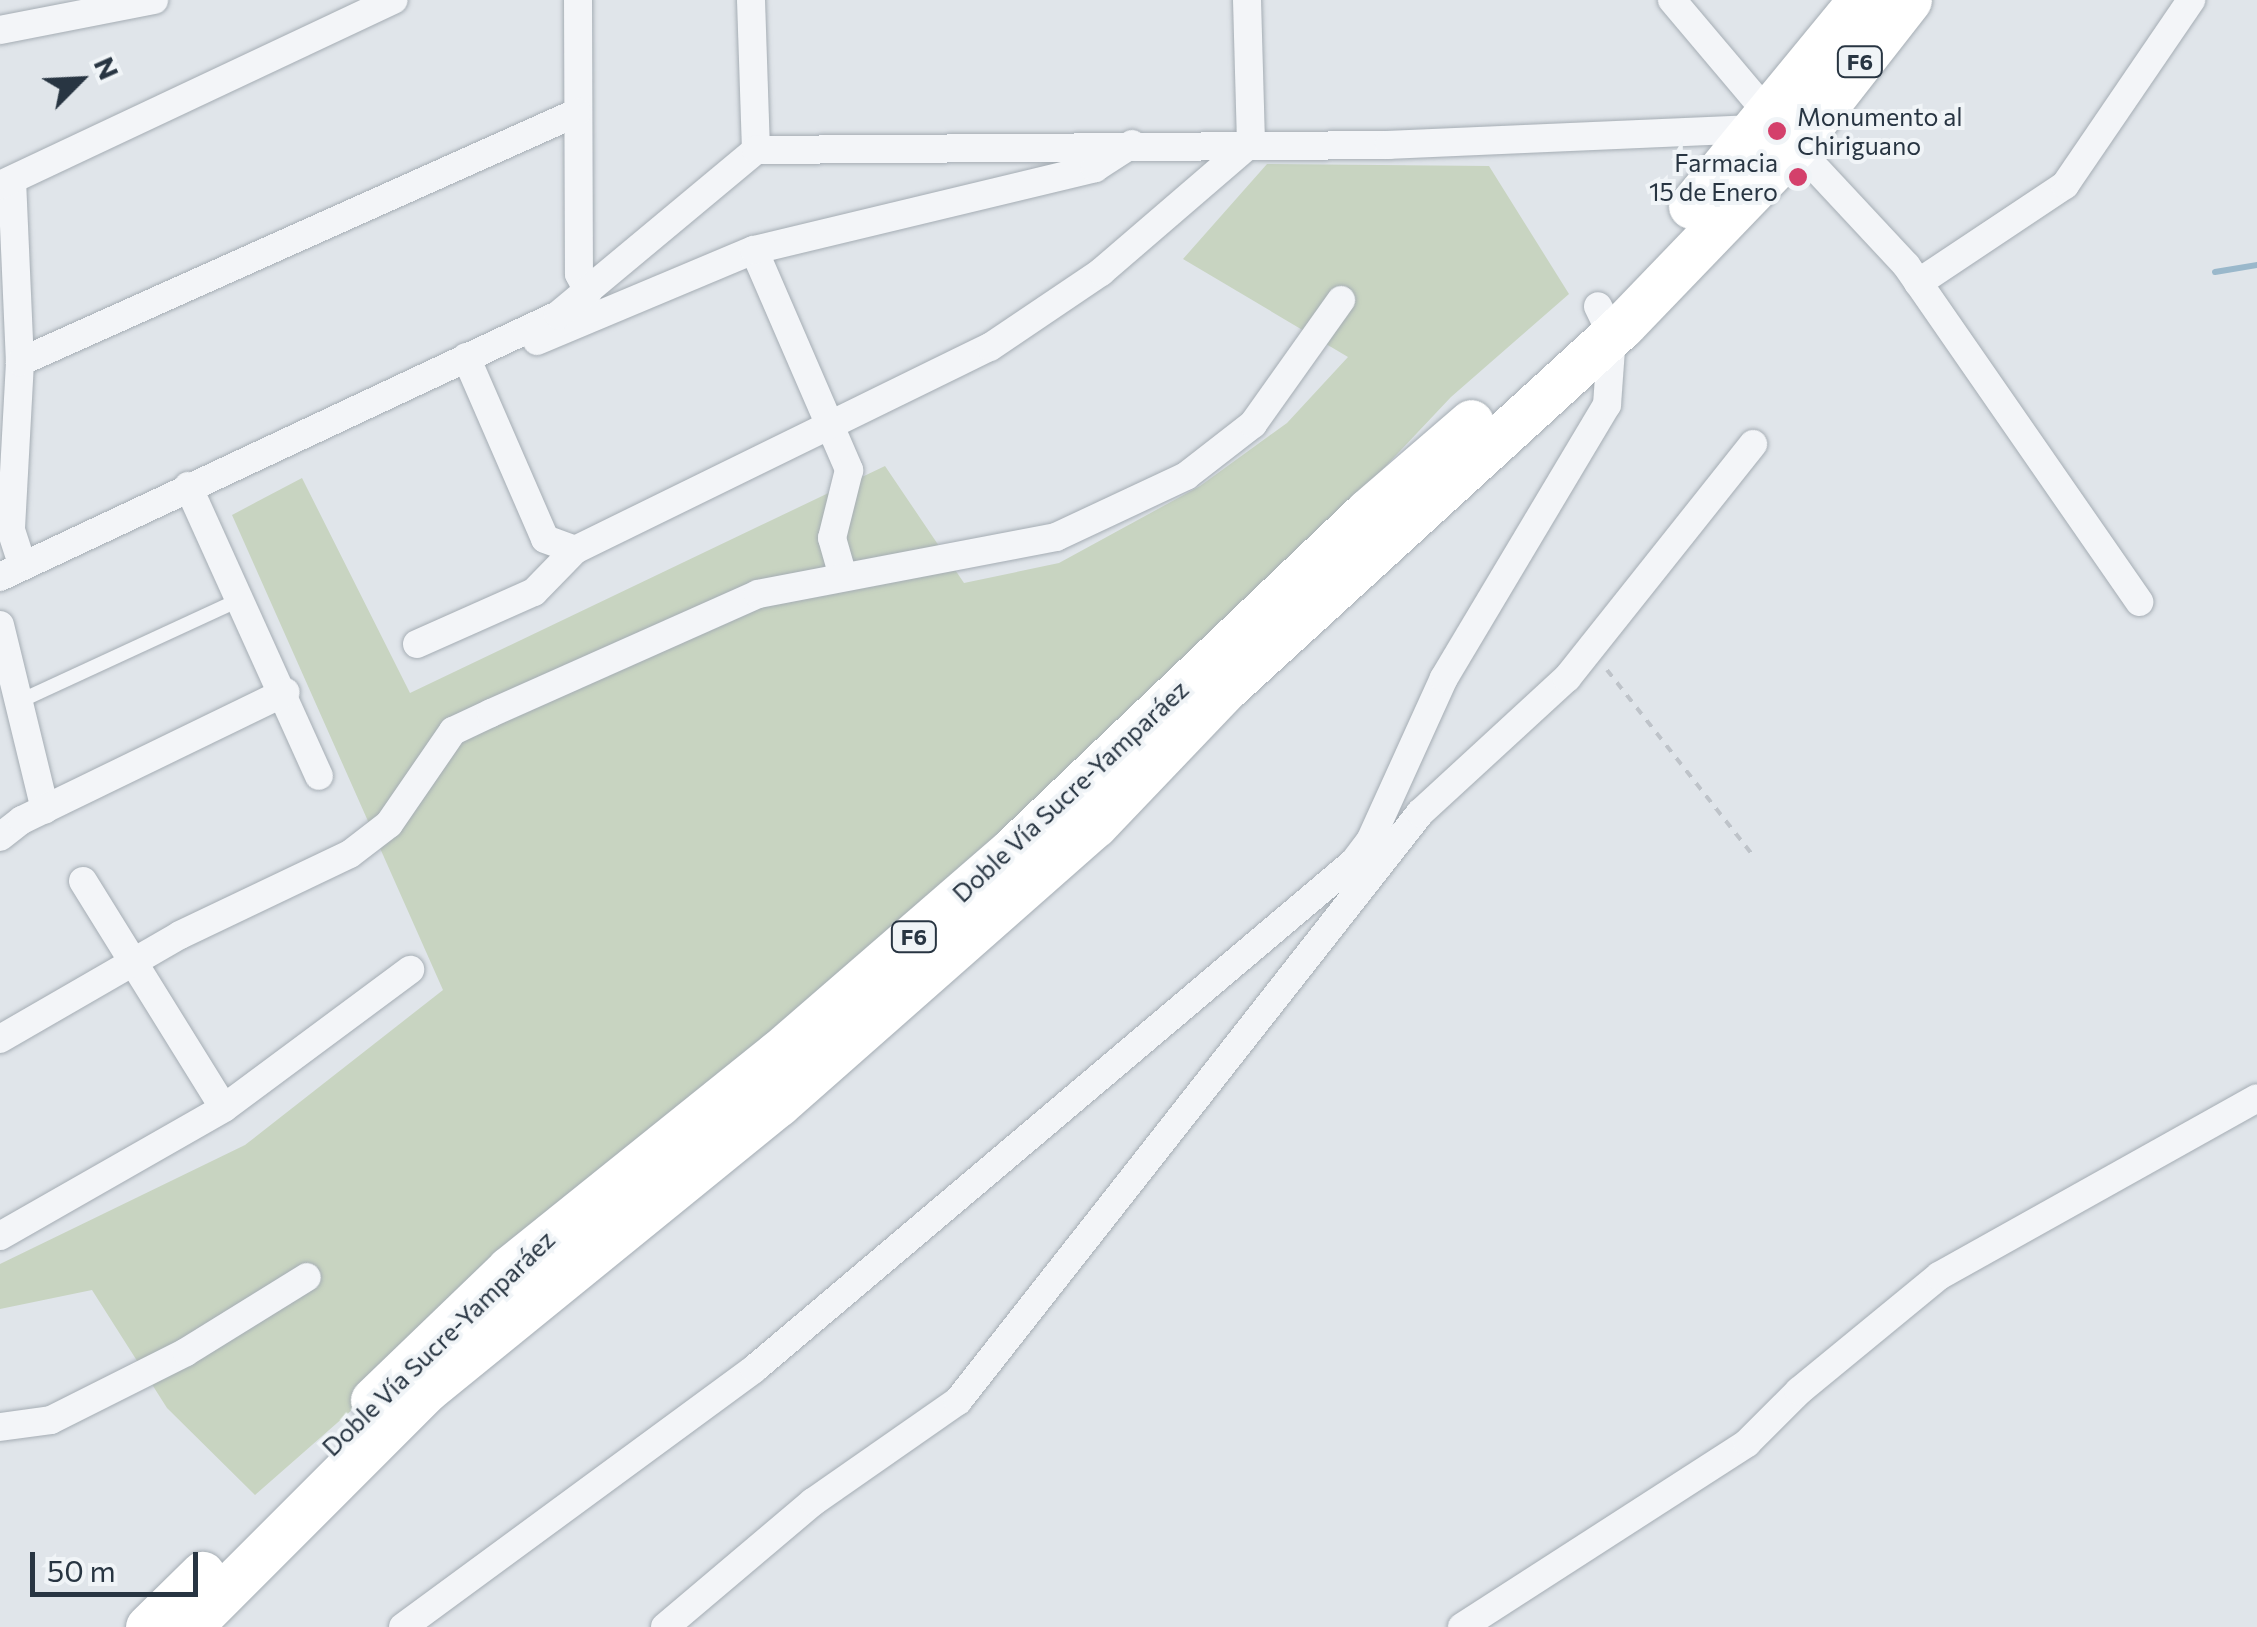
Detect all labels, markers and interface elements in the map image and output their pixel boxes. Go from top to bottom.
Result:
north arrow [30,30,130,130]
road number: F6 [1835,45,1885,79]
text: N [88,51,127,84]
place label: Monumento al Chiriguano [1797,102,1963,161]
marker: Monumento al Chiriguano [1766,120,1788,142]
place label: Farmacia 15 de Enero [1649,148,1778,207]
marker: Farmacia 15 de Enero [1787,166,1809,188]
street label: Doble Vía Sucre-Yamparáez [946,674,1194,908]
road number: F6 [889,920,939,954]
street label: Doble Vía Sucre-Yamparáez [316,1224,560,1462]
scale bar [35,1532,202,1594]
text: 50 m [47,1551,116,1588]

